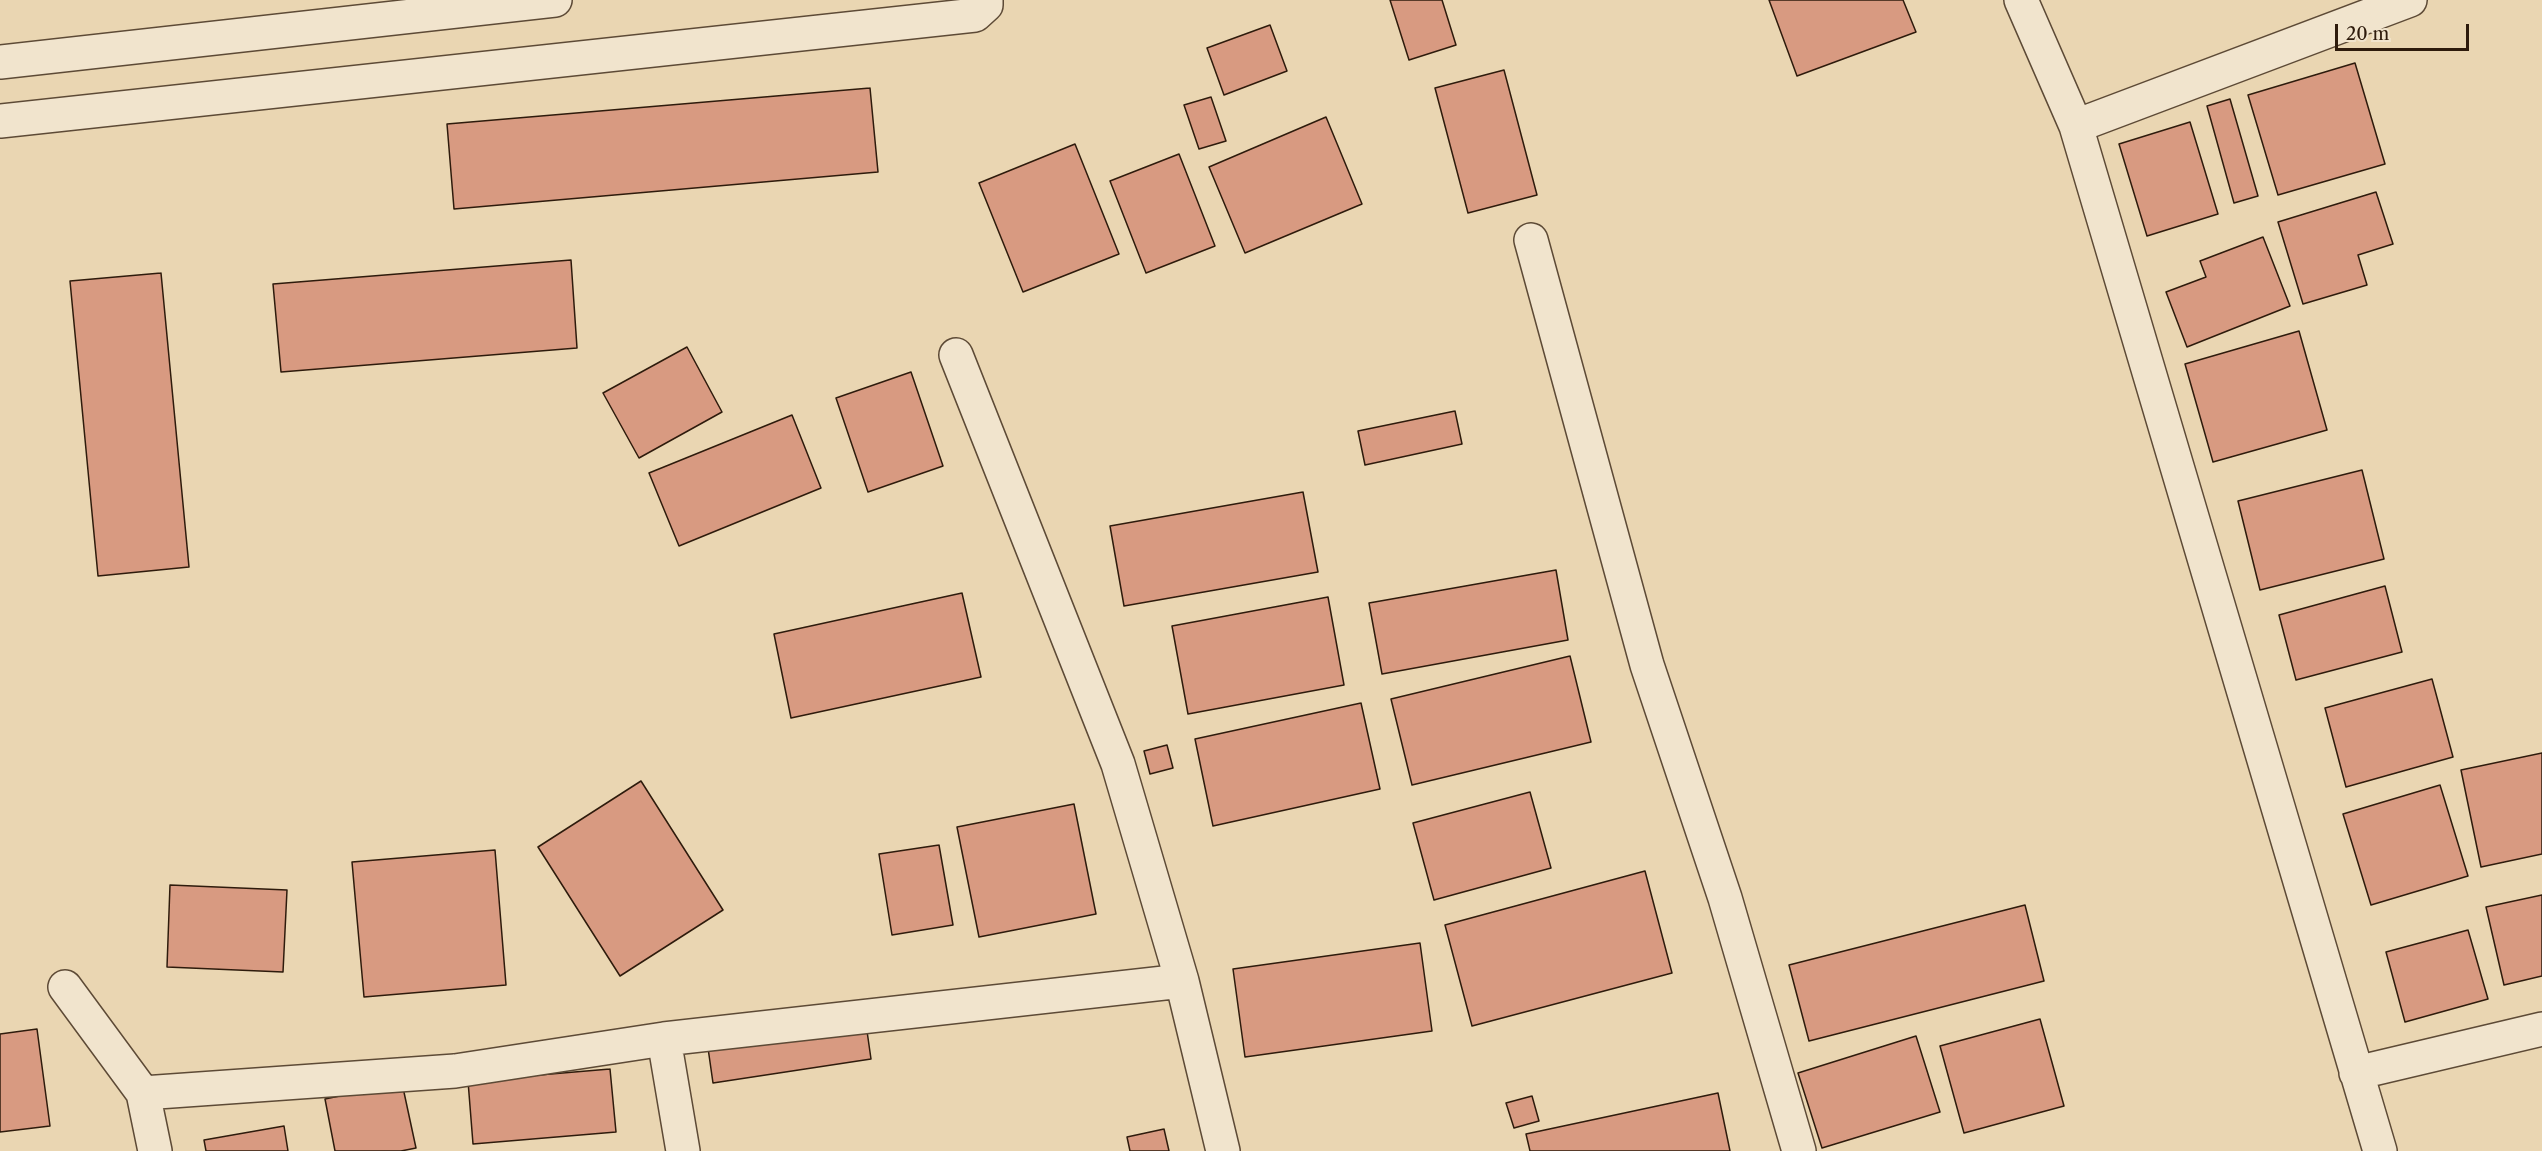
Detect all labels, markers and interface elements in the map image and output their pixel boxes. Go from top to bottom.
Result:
scale bar [2338,12,2472,50]
text: 20 m [2346,23,2389,45]

